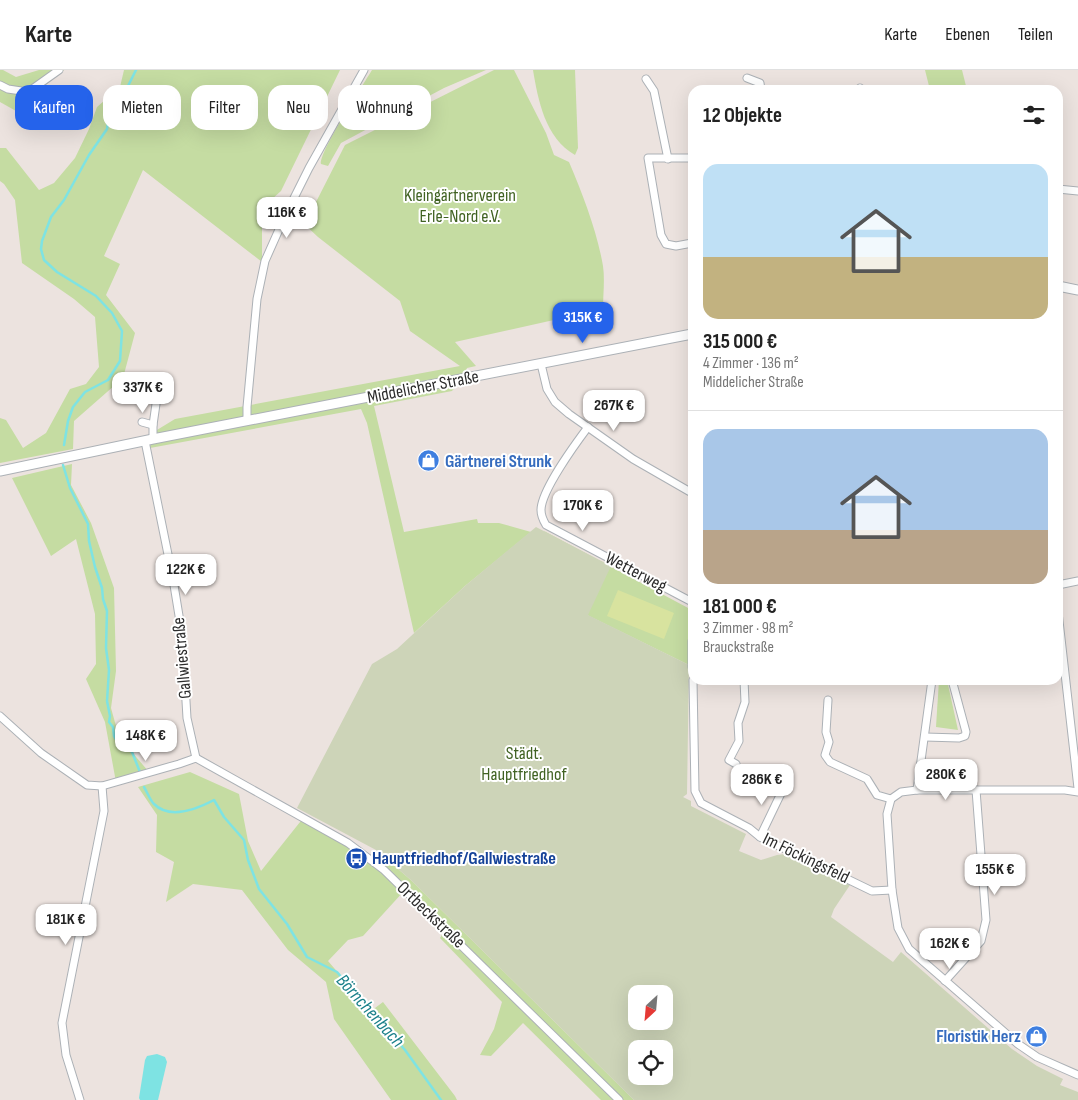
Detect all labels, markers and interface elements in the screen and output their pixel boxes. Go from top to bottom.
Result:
text: Karte [25,20,72,49]
text: Karte [884,24,917,45]
text: Ebenen [945,24,990,45]
text: Teilen [1018,24,1053,45]
chip: Kaufen [15,85,93,130]
chip: Mieten [103,85,181,130]
chip: Filter [191,85,258,130]
chip: Neu [268,85,328,130]
chip: Wohnung [338,85,431,130]
icon: filters [1020,101,1048,129]
text: 12 Objekte [703,103,782,128]
park label: Kleingärtnerverein Erle-Nord e.V. [404,185,516,227]
pin: 116K € [246,196,328,239]
icon: home [831,196,921,286]
text: 116K € [268,203,306,222]
pin: 315K € [542,302,624,344]
text: 315K € [563,308,603,327]
text: 315 000 € [703,329,777,354]
text: 4 Zimmer · 136 m² [703,354,799,373]
street label: Middelicher Straße [365,366,481,408]
pin: 337K € [102,372,184,414]
text: Middelicher Straße [703,373,804,392]
text: 337K € [123,378,163,397]
pin: 267K € [573,390,655,432]
text: 267K € [594,396,634,415]
shop icon: Gärtnerei Strunk [417,449,441,473]
place label: Gärtnerei Strunk [445,451,552,472]
icon: home [831,462,921,552]
pin: 170K € [542,490,624,532]
text: 170K € [563,496,603,515]
street label: Wetterweg [602,547,670,597]
pin: 122K € [145,554,227,596]
text: 122K € [166,560,206,579]
text: 181 000 € [703,594,777,619]
street label: Gallwiestraße [168,616,196,700]
text: 3 Zimmer · 98 m² [703,619,794,638]
text: Brauckstraße [703,638,774,657]
pin: 148K € [105,720,187,762]
text: 148K € [126,726,166,745]
park label: Städt. Hauptfriedhof [481,743,567,785]
pin: 280K € [905,758,987,801]
pin: 286K € [721,764,803,806]
text: 280K € [926,765,966,784]
text: 286K € [742,770,782,789]
street label: Im Föckingsfeld [759,828,853,888]
bus stop icon: Hauptfriedhof/Gallwiestraße [344,846,368,870]
place label: Hauptfriedhof/Gallwiestraße [372,848,556,869]
pin: 155K € [954,854,1036,896]
text: 155K € [976,860,1014,879]
street label: Ortbeckstraße [392,877,470,953]
pin: 181K € [25,904,107,946]
text: 181K € [47,910,85,929]
pin: 162K € [909,928,991,970]
text: 162K € [930,934,970,953]
water label: Börnchenbach [331,970,409,1052]
north arrow [628,985,672,1030]
map controls [628,985,673,1085]
shop icon: Floristik Herz [1025,1024,1049,1048]
place label: Floristik Herz [936,1026,1021,1047]
button: locate [628,1040,673,1085]

